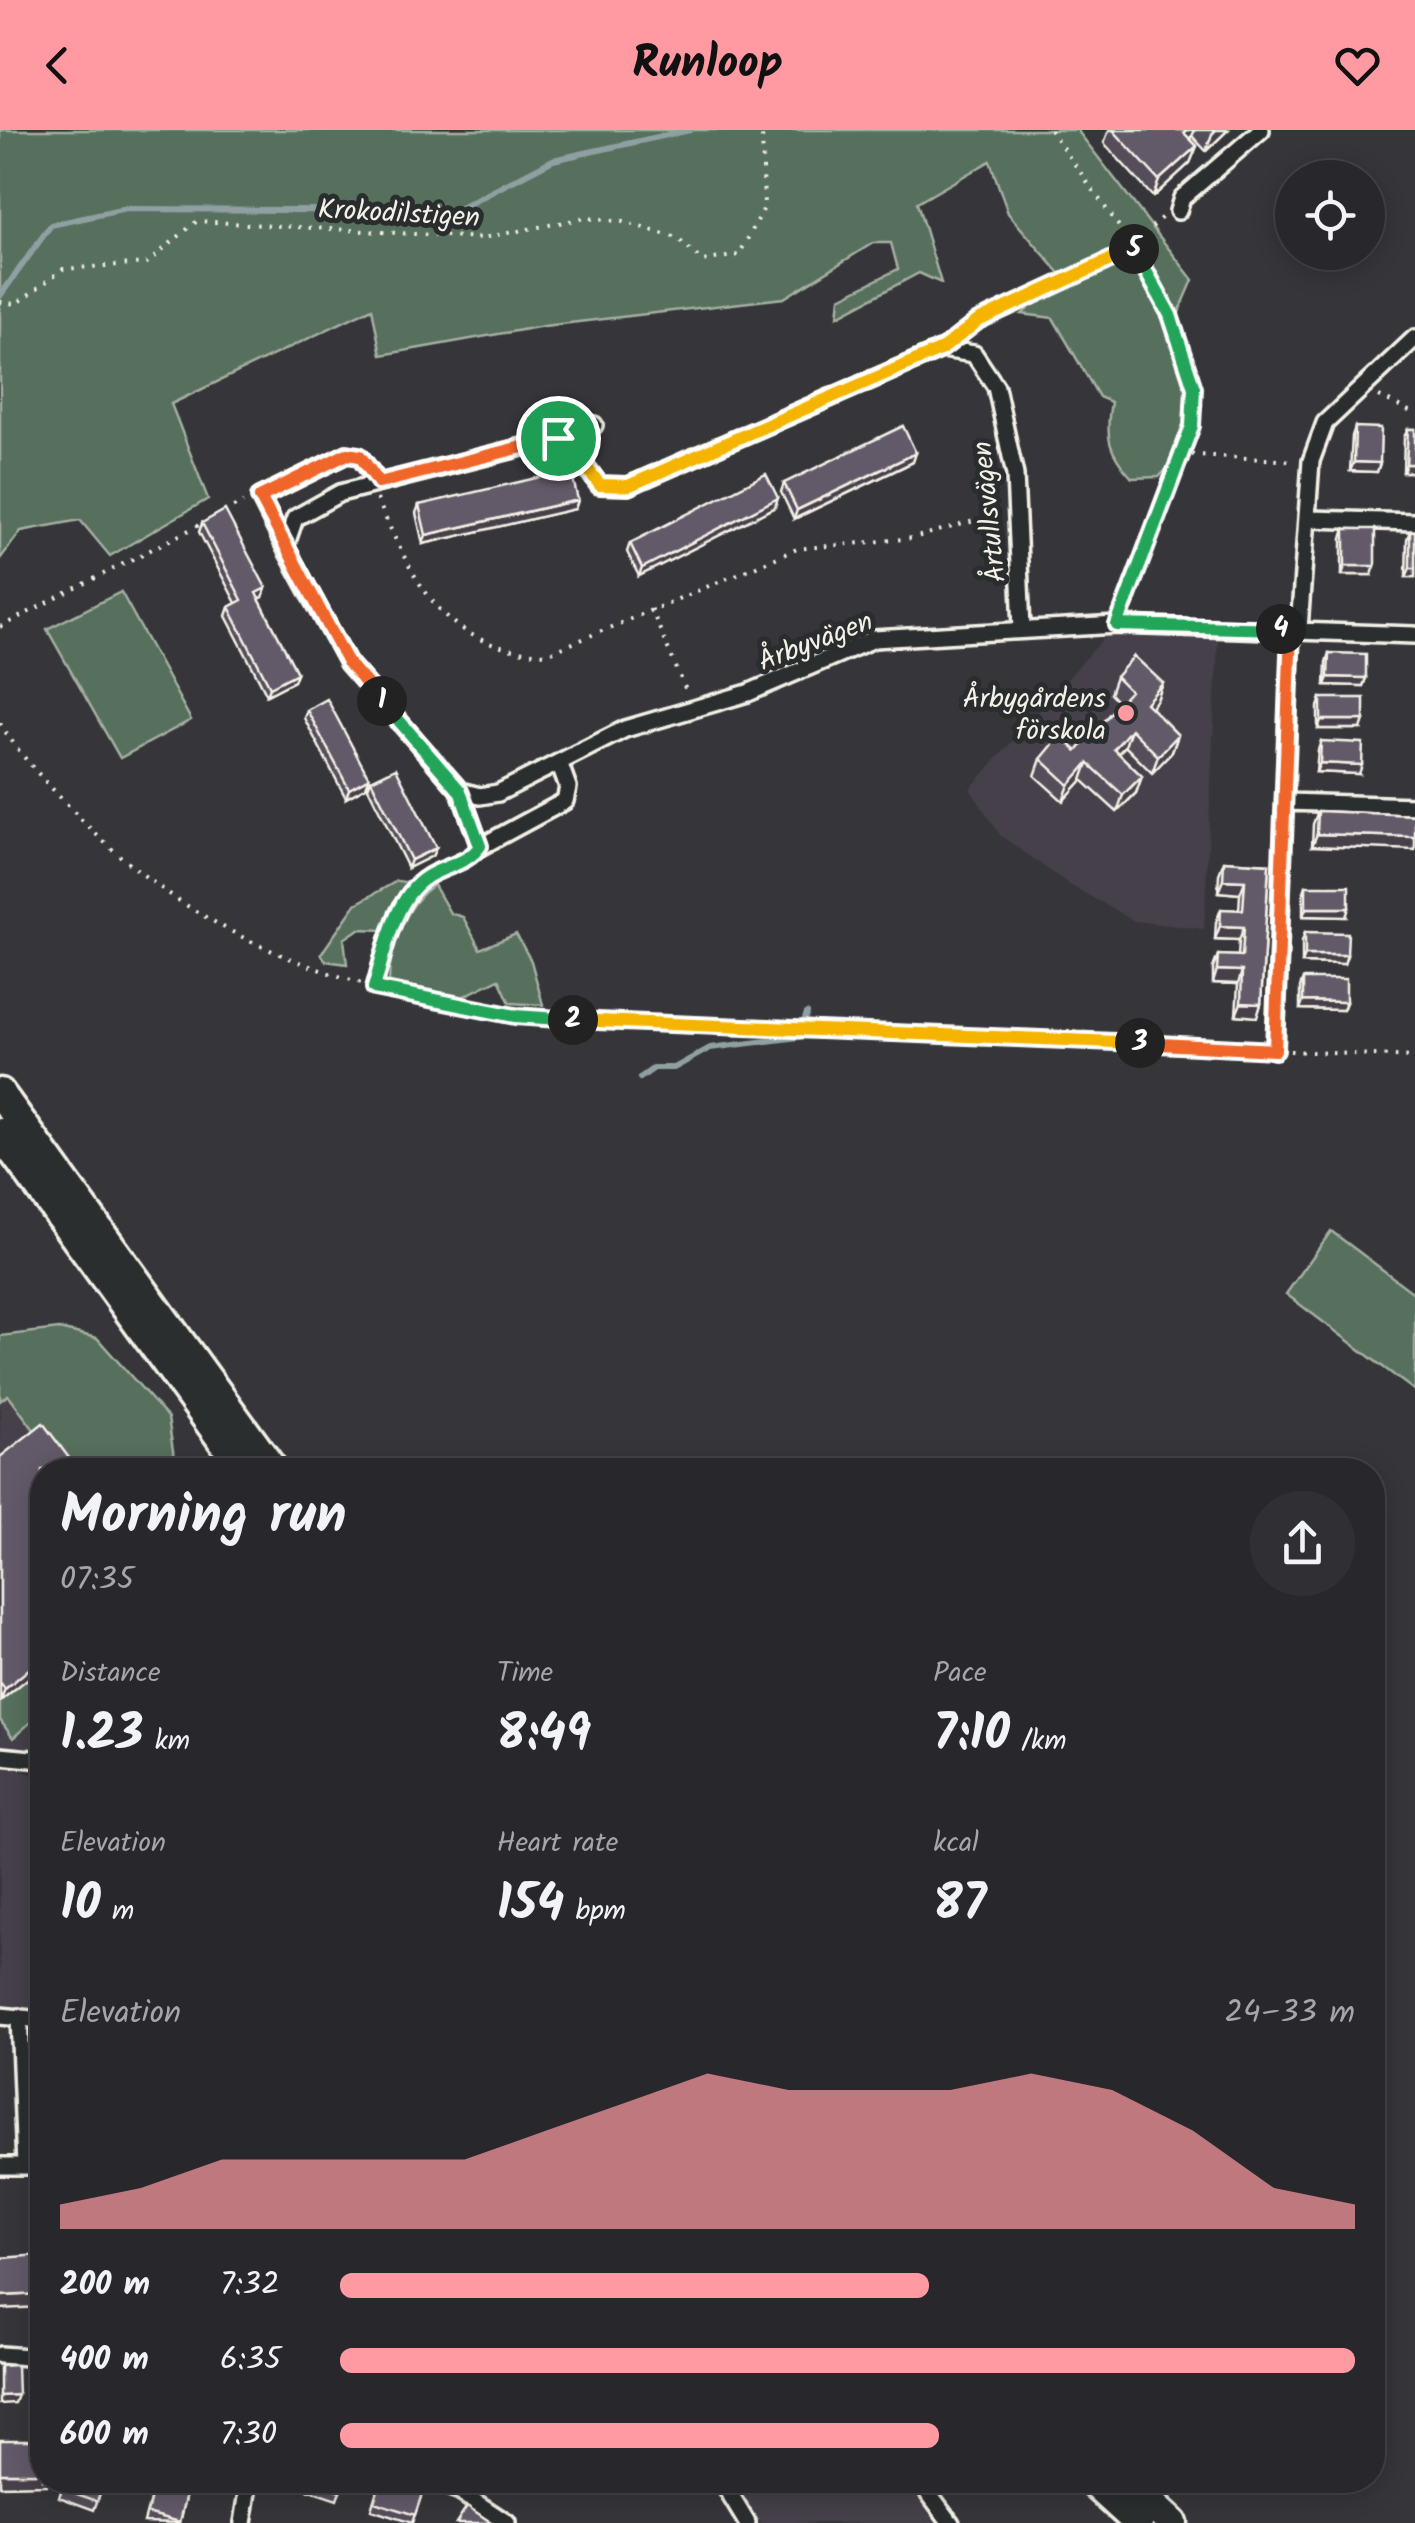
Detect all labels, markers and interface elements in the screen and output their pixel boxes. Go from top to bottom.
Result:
text: Runloop [632,29,783,101]
icon: back [30,38,85,93]
icon: heart [1330,38,1385,93]
map controls [1275,160,1385,270]
button: locate [1275,160,1385,270]
street label: Krokodilstigen [317,188,481,241]
pin: 5 [1109,224,1159,274]
text: 5 [1127,226,1141,271]
pin [516,396,601,481]
icon: arrive [531,411,586,466]
street label: Årtullsvägen [961,439,1020,585]
street label: Årbyvägen [752,600,880,685]
pin: 4 [1256,604,1306,654]
text: 4 [1273,606,1289,651]
pin: 1 [357,676,407,726]
place label: Årbygårdens förskola [963,677,1106,754]
text: 1 [378,678,386,723]
marker: Årbygårdens förskola [1115,702,1137,724]
pin: 2 [548,995,598,1045]
text: 2 [565,997,581,1042]
pin: 3 [1115,1018,1165,1068]
text: 3 [1132,1020,1148,1065]
text: Morning run [60,1474,347,1561]
button: share [1250,1491,1355,1596]
text: 07:35 [60,1555,134,1606]
text: Distance [60,1651,161,1696]
text: Time [497,1651,553,1696]
text: Pace [933,1651,987,1696]
text: 1.23 [60,1696,143,1776]
text: 8:49 [497,1696,591,1776]
text: 7:10 [933,1696,1010,1776]
text: km [143,1719,190,1764]
text: /km [1010,1719,1067,1764]
text: Elevation [60,1821,166,1866]
text: Heart rate [497,1821,618,1866]
text: kcal [933,1821,979,1866]
text: 10 [60,1866,101,1946]
text: 154 [497,1866,564,1946]
text: 87 [933,1866,986,1946]
text: m [101,1889,134,1934]
text: bpm [564,1889,626,1934]
text: Elevation [60,1988,181,2039]
text: 24–33 m [1224,1988,1355,2039]
text: 200 m [60,2260,150,2311]
text: 7:32 [220,2260,280,2311]
text: 400 m [60,2335,149,2386]
text: 6:35 [220,2335,281,2386]
text: 600 m [60,2410,149,2461]
text: 7:30 [220,2410,277,2461]

